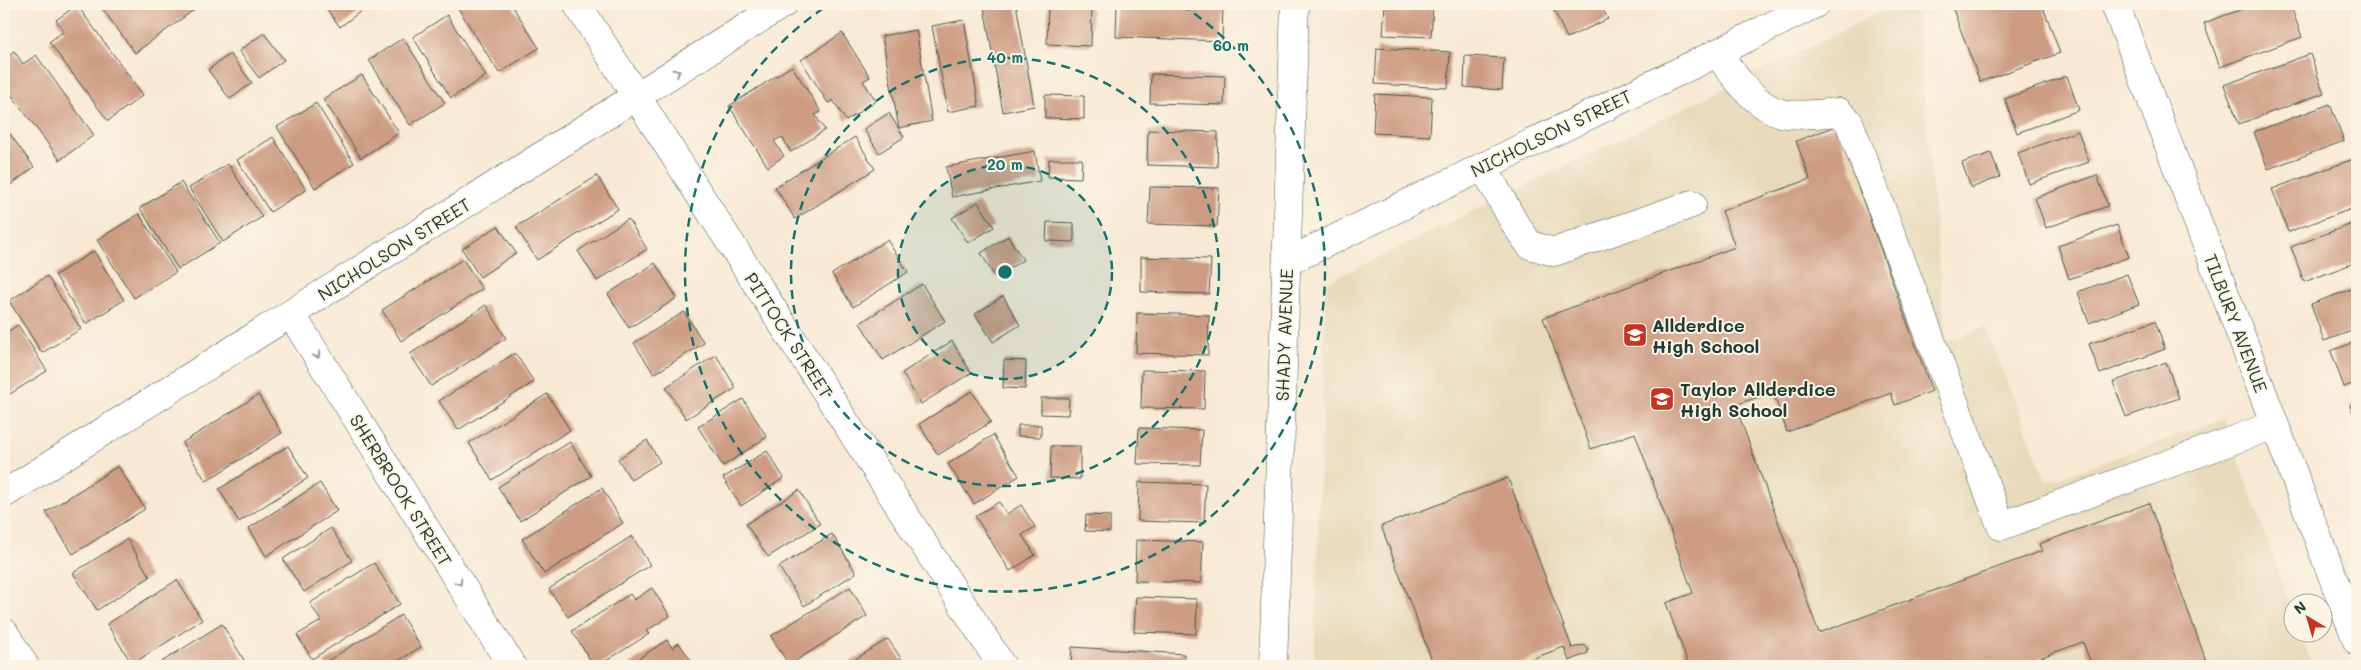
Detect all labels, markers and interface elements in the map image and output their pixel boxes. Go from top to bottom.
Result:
text: 60 m [1213,35,1249,55]
text: 40 m [987,47,1023,67]
one-way arrow [672,68,681,78]
street label: NICHOLSON STREET [1466,84,1636,182]
text: 20 m [987,154,1023,174]
street label: NICHOLSON STREET [313,192,475,306]
street label: TILBURY AVENUE [2198,250,2274,396]
centre of rings [996,263,1014,281]
street label: PITTOCK STREET [739,268,839,402]
street label: SHADY AVENUE [1270,268,1298,402]
place label: Allderdice High School [1652,313,1759,358]
school or university icon: Allderdice High School [1622,322,1648,348]
one-way arrow [310,349,320,358]
place label: Taylor Allderdice High School [1680,377,1836,422]
school or university icon: Taylor Allderdice High School [1649,386,1675,412]
street label: SHERBROOK STREET [344,409,458,571]
one-way arrow [452,576,462,585]
north arrow [2284,592,2334,642]
text: N [2290,597,2310,618]

